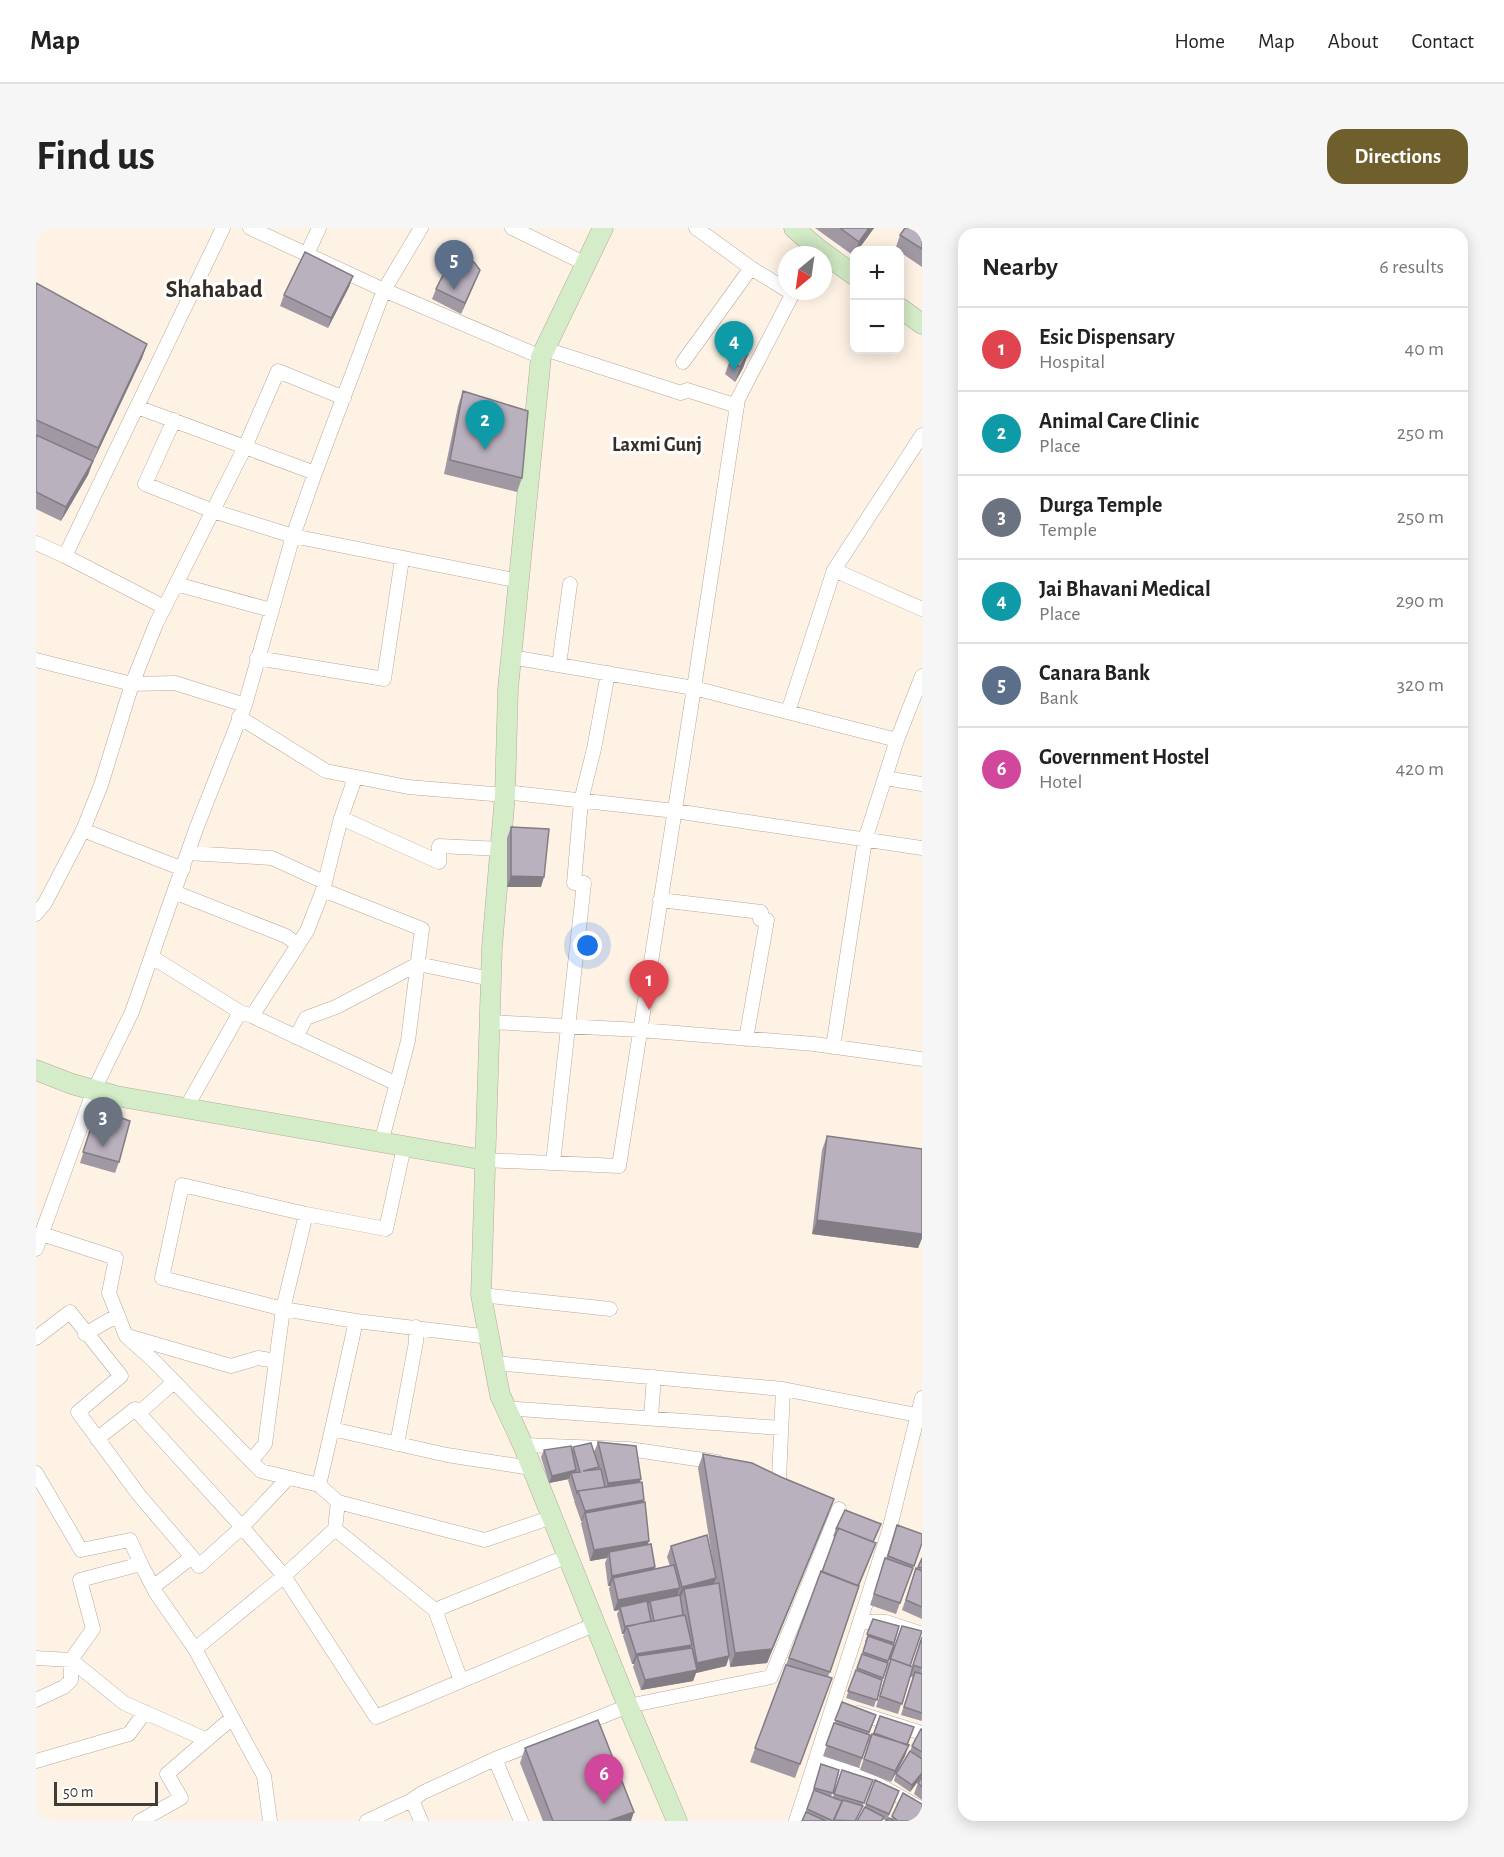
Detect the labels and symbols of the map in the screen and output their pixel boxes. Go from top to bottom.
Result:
pin: 5 [434,241,474,290]
north arrow [778,246,832,300]
district label: Shahabad [165,278,263,302]
pin: 4 [714,322,754,371]
pin: 2 [466,400,504,450]
district label: Laxmi Gunj [612,435,702,455]
your location [573,931,602,960]
pin: 1 [630,960,668,1010]
pin: 3 [84,1098,122,1147]
pin: 6 [584,1754,624,1804]
scale bar [54,1779,158,1806]

